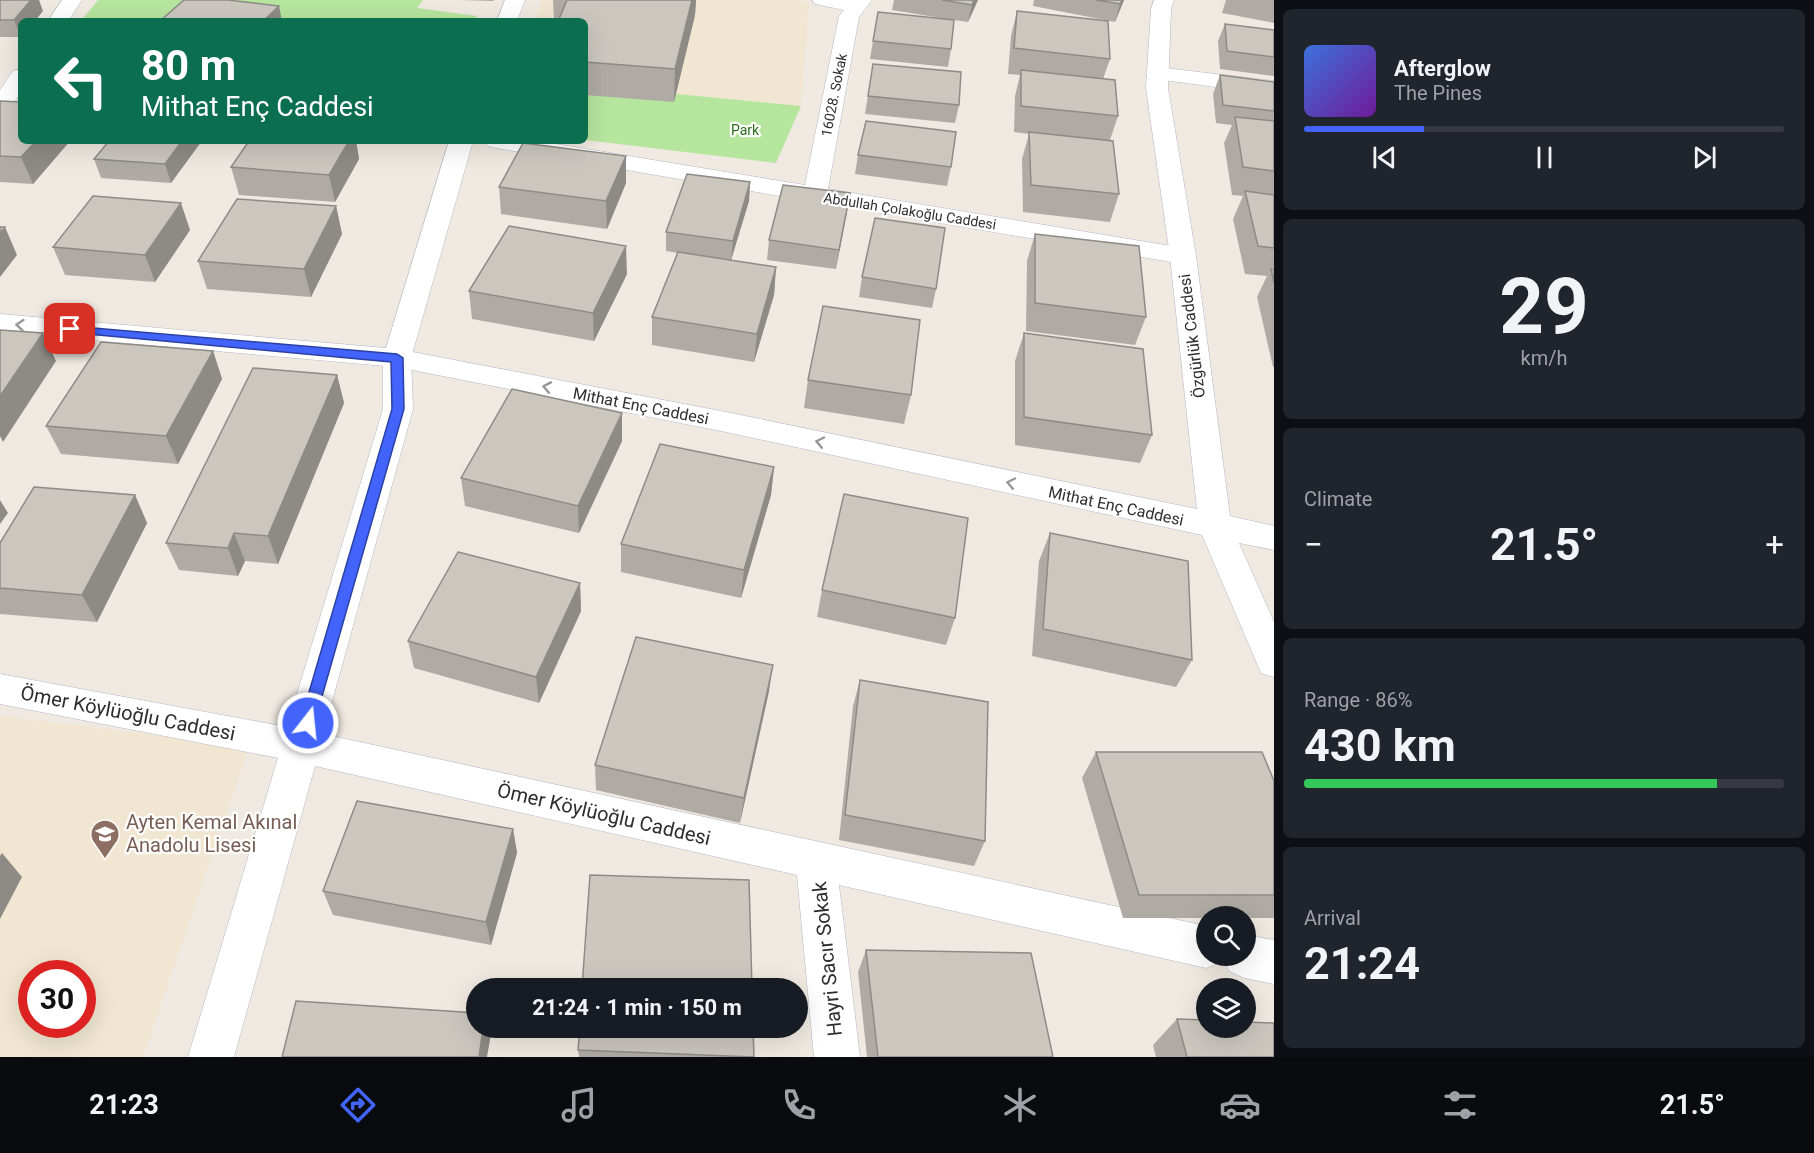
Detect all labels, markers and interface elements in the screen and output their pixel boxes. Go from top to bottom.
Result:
text: 80 m [141,41,236,90]
icon: left [42,42,120,120]
street label: 16028. Sokak [818,51,850,138]
text: Afterglow [1394,56,1491,81]
text: The Pines [1394,81,1482,105]
text: Mithat Enç Caddesi [141,91,374,123]
park label: Park [731,122,760,138]
icon: previous [1368,141,1401,174]
icon: pause [1528,141,1561,174]
icon: next [1688,141,1721,174]
street label: Abdullah Çolakoğlu Caddesi [823,189,997,233]
text: 29 [1499,261,1589,352]
street label: Özgürlük Caddesi [1175,273,1209,399]
pin [44,303,95,354]
icon: arrive [53,312,86,345]
one-way arrow [16,319,25,332]
text: km/h [1521,346,1567,370]
one-way arrow [542,381,552,394]
street label: Mithat Enç Caddesi [572,384,710,428]
one-way arrow [816,437,826,450]
one-way arrow [1006,477,1016,490]
street label: Mithat Enç Caddesi [1047,482,1185,530]
text: Climate [1304,487,1372,511]
text: 21.5° [1490,518,1598,571]
text: − [1304,525,1323,564]
text: + [1765,525,1784,564]
street label: Ömer Köylüoğlu Caddesi [19,680,237,746]
text: Range · 86% [1304,688,1412,712]
position arrow [276,691,340,755]
text: 430 km [1304,719,1456,772]
street label: Ömer Köylüoğlu Caddesi [495,778,713,850]
place label: Ayten Kemal Akınal Anadolu Lisesi [126,810,297,857]
school or university icon: Ayten Kemal Akınal Anadolu Lisesi [89,818,121,860]
street label: Hayri Sacır Sokak [807,880,847,1038]
map controls [1196,906,1256,1038]
button: search [1196,906,1256,966]
text: Arrival [1304,906,1361,930]
text: 21:24 [1304,937,1420,990]
speed limit sign: 30 [18,960,96,1038]
button: layers [1196,978,1256,1038]
text: 21:24 · 1 min · 150 m [532,995,742,1020]
icon: directions [337,1084,379,1126]
icon: music [558,1084,600,1126]
icon: phone [778,1084,820,1126]
icon: climate [999,1084,1041,1126]
icon: car [1219,1084,1261,1126]
icon: filters [1439,1084,1481,1126]
text: 21:23 [89,1089,159,1121]
text: 21.5° [1660,1089,1725,1121]

